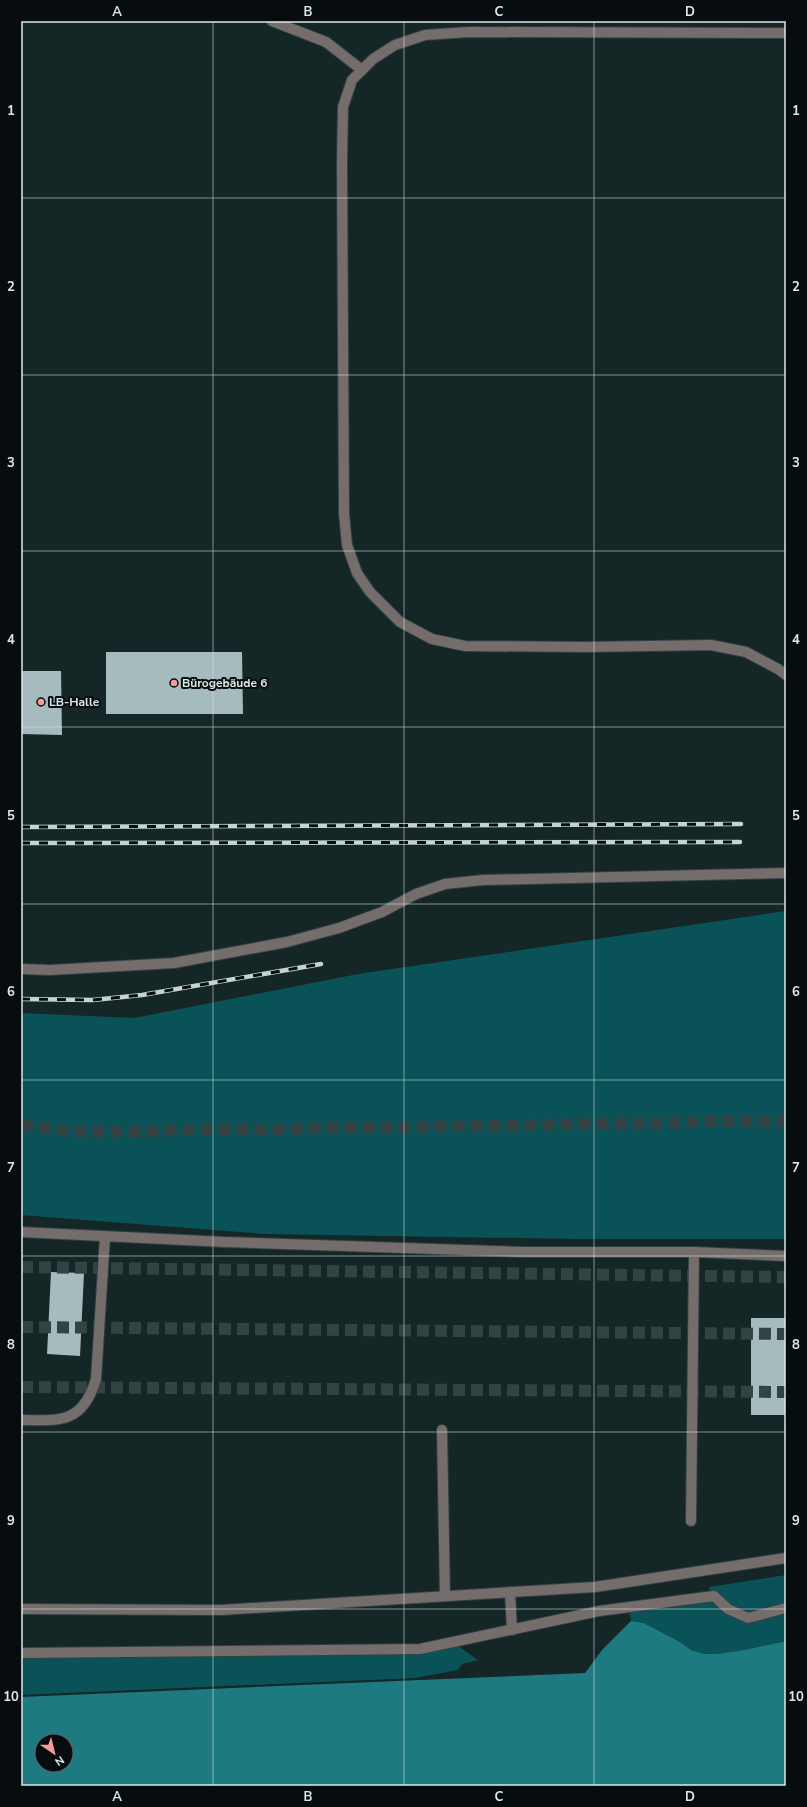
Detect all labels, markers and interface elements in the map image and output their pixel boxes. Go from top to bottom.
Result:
text: A [112,3,122,21]
text: B [304,3,313,21]
text: C [495,3,504,21]
text: D [685,3,695,21]
text: 1 [7,102,15,120]
text: 1 [792,102,800,120]
text: 2 [7,278,15,296]
text: 2 [792,278,800,296]
text: 3 [7,454,15,472]
text: 3 [792,454,800,472]
text: 4 [7,631,15,649]
text: 4 [792,631,800,649]
place label: Bürogebäude 6 [182,675,267,691]
marker: Bürogebäude 6 [169,678,179,688]
place label: LB-Halle [49,694,100,710]
marker: LB-Halle [36,697,46,707]
text: 5 [7,807,15,825]
text: 5 [792,807,800,825]
text: 6 [7,983,15,1001]
text: 6 [792,983,800,1001]
text: 7 [7,1159,15,1177]
text: 7 [792,1159,800,1177]
text: 8 [7,1336,15,1354]
text: 8 [792,1336,800,1354]
text: 9 [7,1512,15,1530]
text: 9 [792,1512,800,1530]
text: 10 [3,1688,19,1706]
text: 10 [788,1688,804,1706]
north arrow [34,1733,74,1773]
text: N [52,1752,67,1769]
text: A [112,1788,122,1806]
text: B [304,1788,313,1806]
text: C [495,1788,504,1806]
text: D [685,1788,695,1806]

